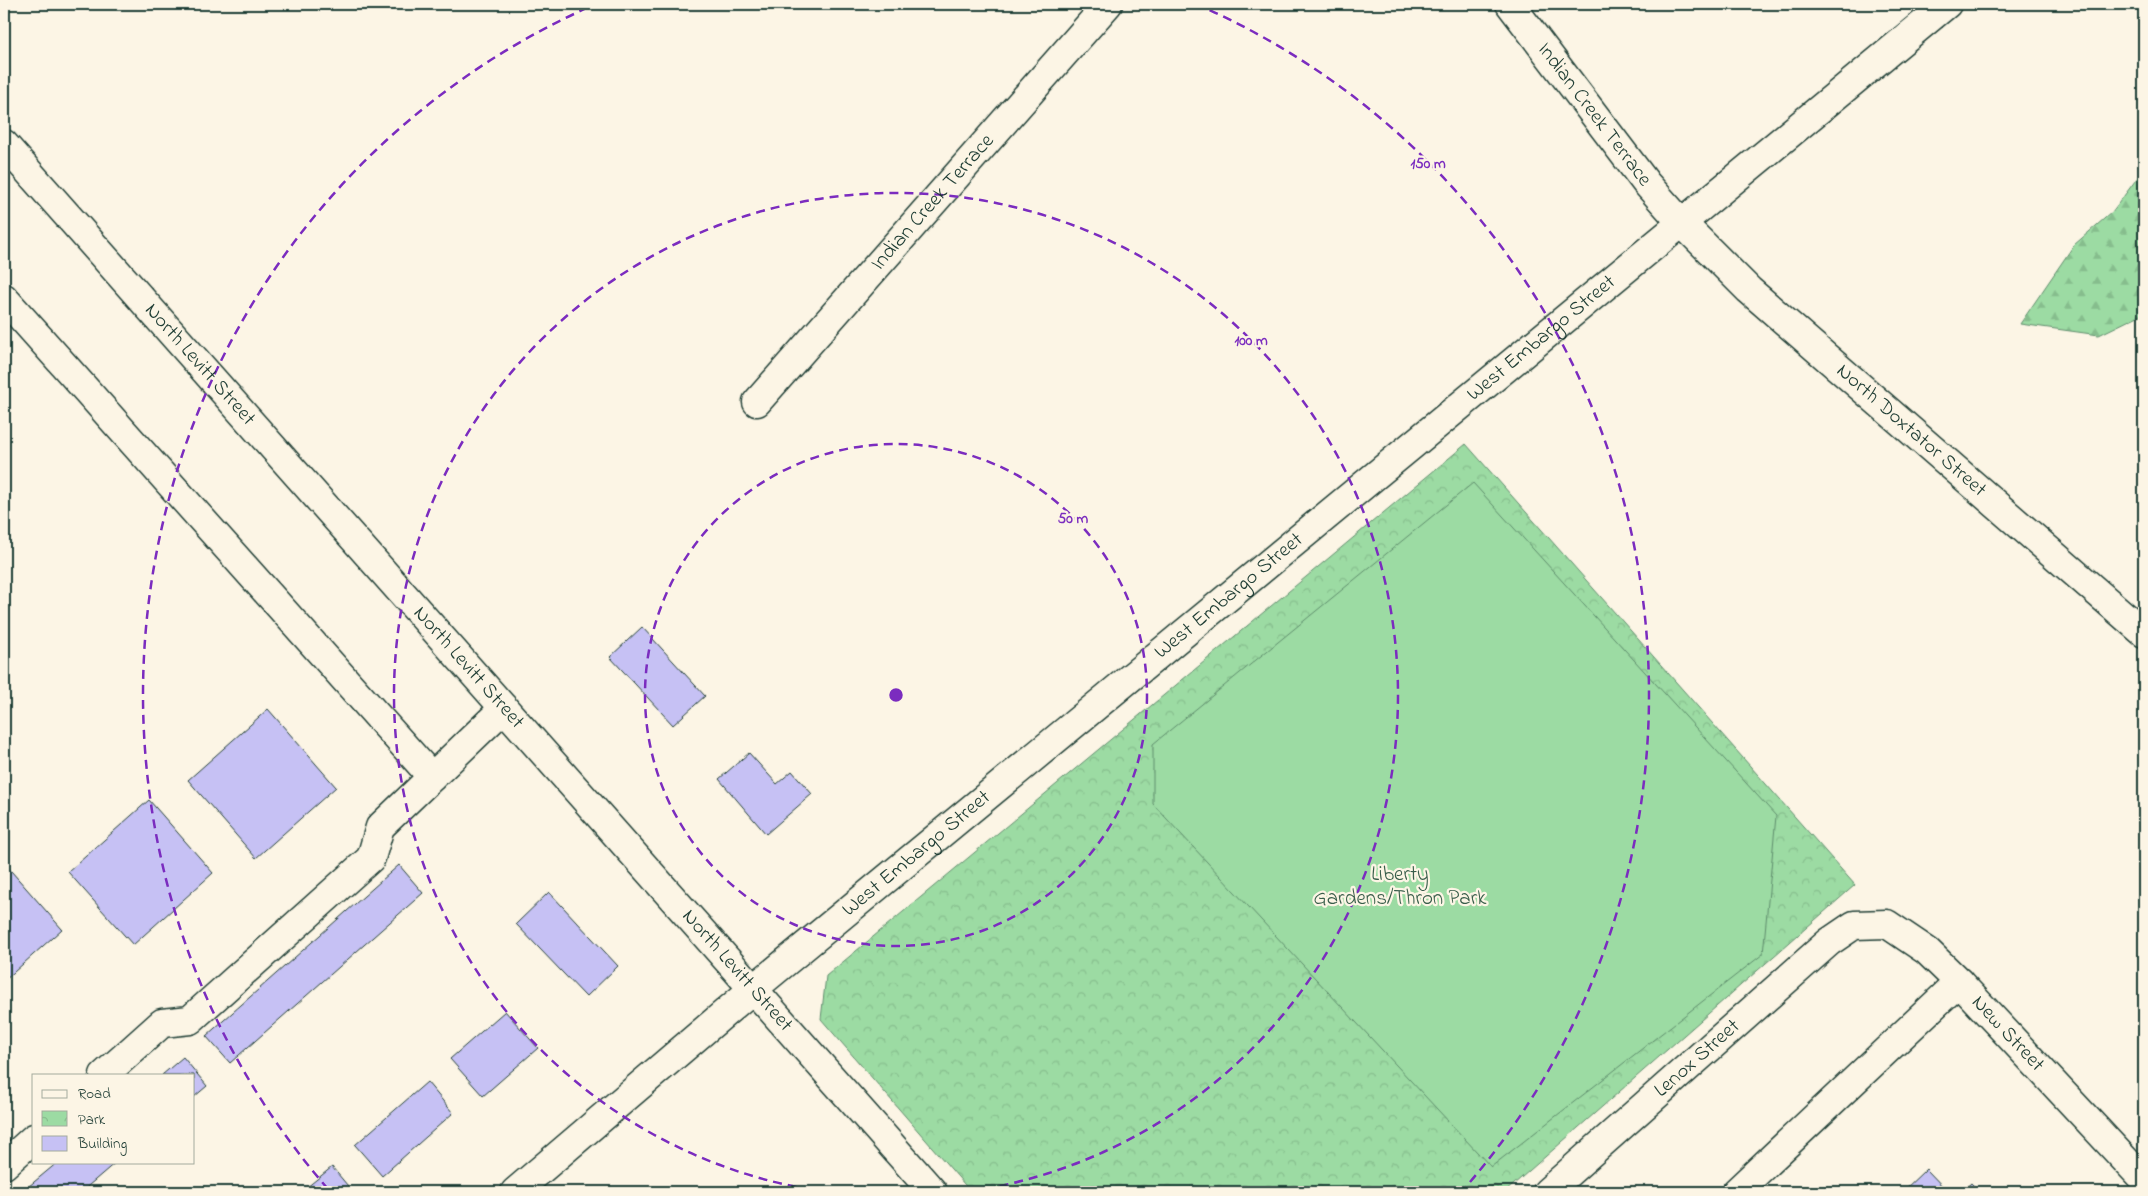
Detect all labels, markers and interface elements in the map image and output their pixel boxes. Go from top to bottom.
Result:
street label: Indian Creek Terrace [1530,36,1659,193]
street label: Indian Creek Terrace [864,127,1002,278]
text: 150 m [1410,153,1446,175]
street label: West Embargo Street [1460,268,1623,409]
street label: North Levitt Street [137,297,262,433]
text: 100 m [1234,330,1268,352]
street label: North Doxtator Street [1829,357,1993,505]
text: 50 m [1058,508,1089,530]
street label: West Embargo Street [1148,526,1310,667]
street label: North Levitt Street [406,600,531,736]
centre of rings [887,686,905,704]
street label: West Embargo Street [836,783,998,925]
park label: Liberty Gardens/Thron Park [1314,860,1487,914]
street label: North Levitt Street [674,903,800,1039]
street label: New Street [1964,989,2051,1079]
street label: Lenox Street [1648,1012,1747,1105]
legend [32,1074,195,1164]
text: Road [78,1083,111,1105]
text: Park [78,1109,106,1131]
text: Building [77,1133,127,1156]

